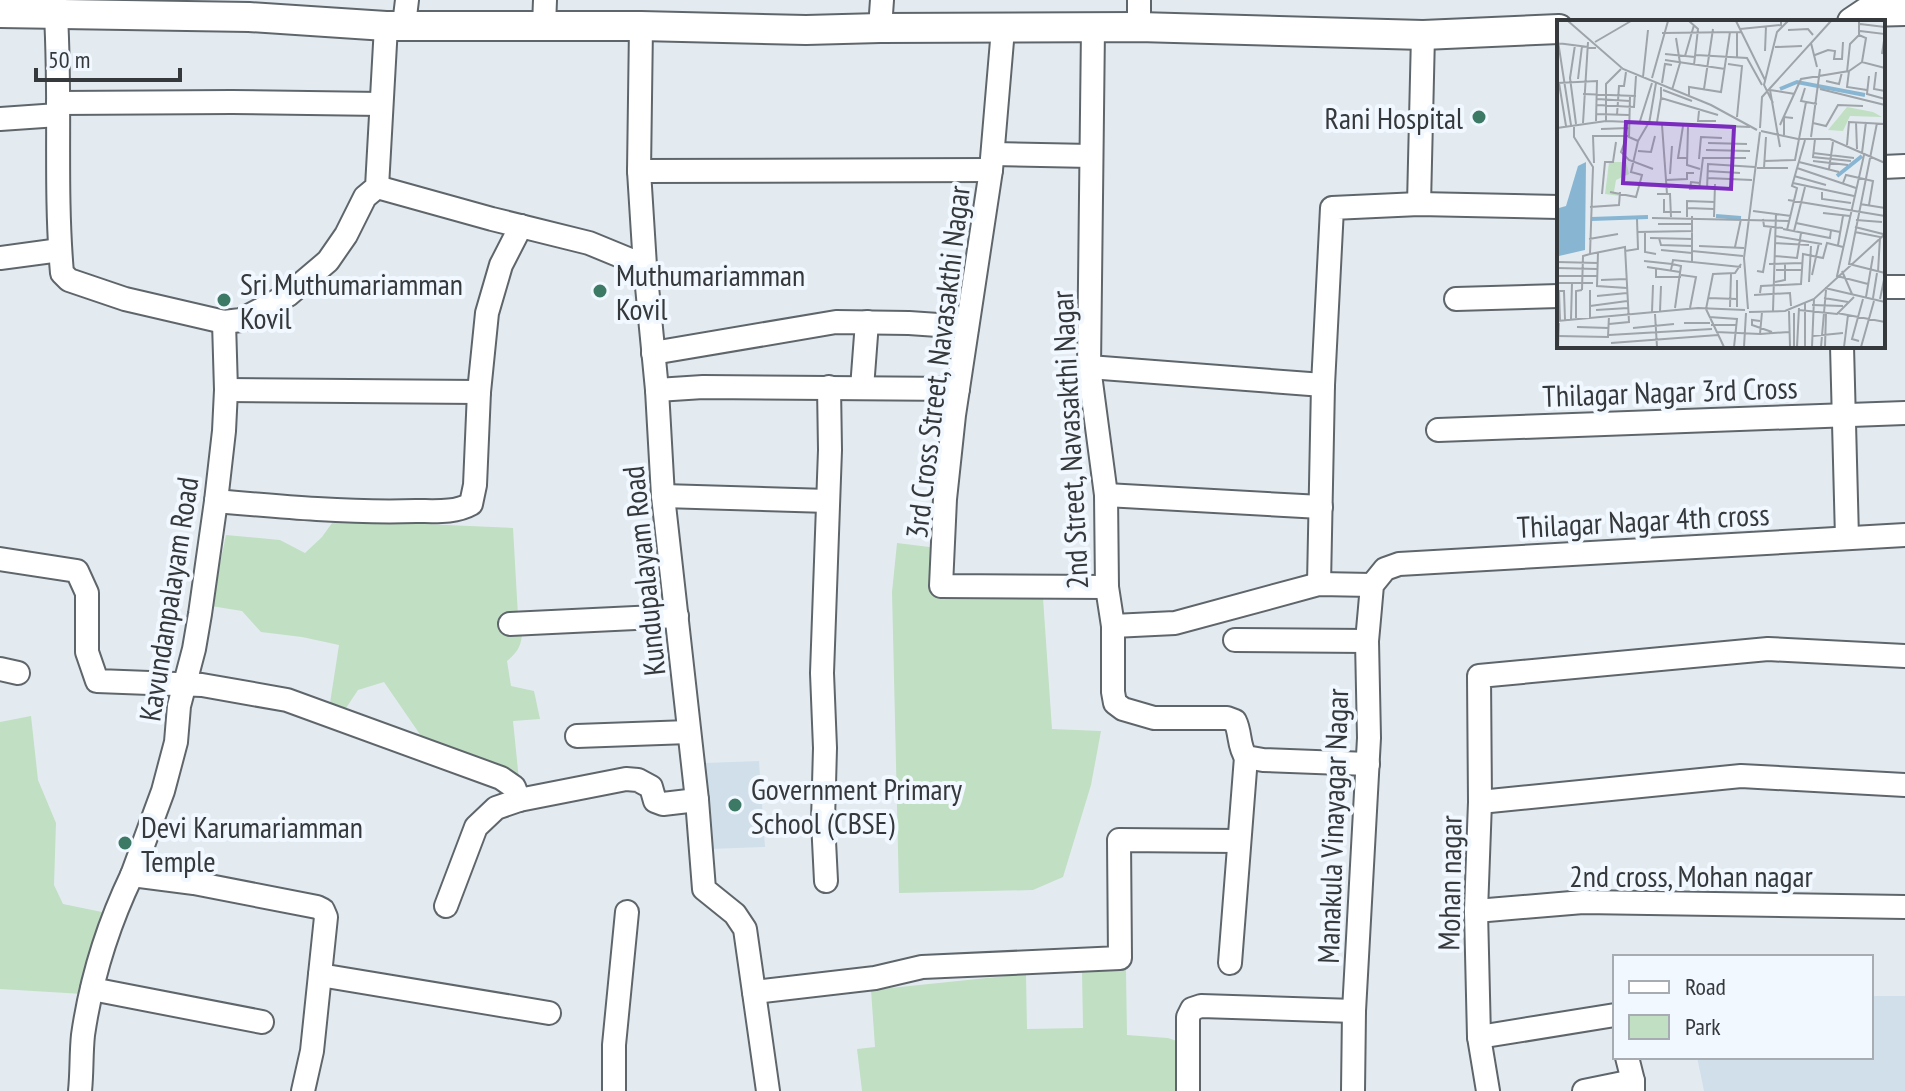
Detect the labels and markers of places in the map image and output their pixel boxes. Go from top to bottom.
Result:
place label: Rani Hospital [1325,98,1463,137]
marker: Rani Hospital [1470,108,1488,126]
place label: Muthumariamman Kovil [616,255,805,328]
place label: Sri Muthumariamman Kovil [240,264,463,337]
marker: Muthumariamman Kovil [591,282,609,300]
marker: Sri Muthumariamman Kovil [215,291,233,309]
place label: Government Primary School (CBSE) [751,769,963,842]
marker: Government Primary School (CBSE) [726,796,744,814]
place label: Devi Karumariamman Temple [141,807,363,880]
marker: Devi Karumariamman Temple [116,834,134,852]

